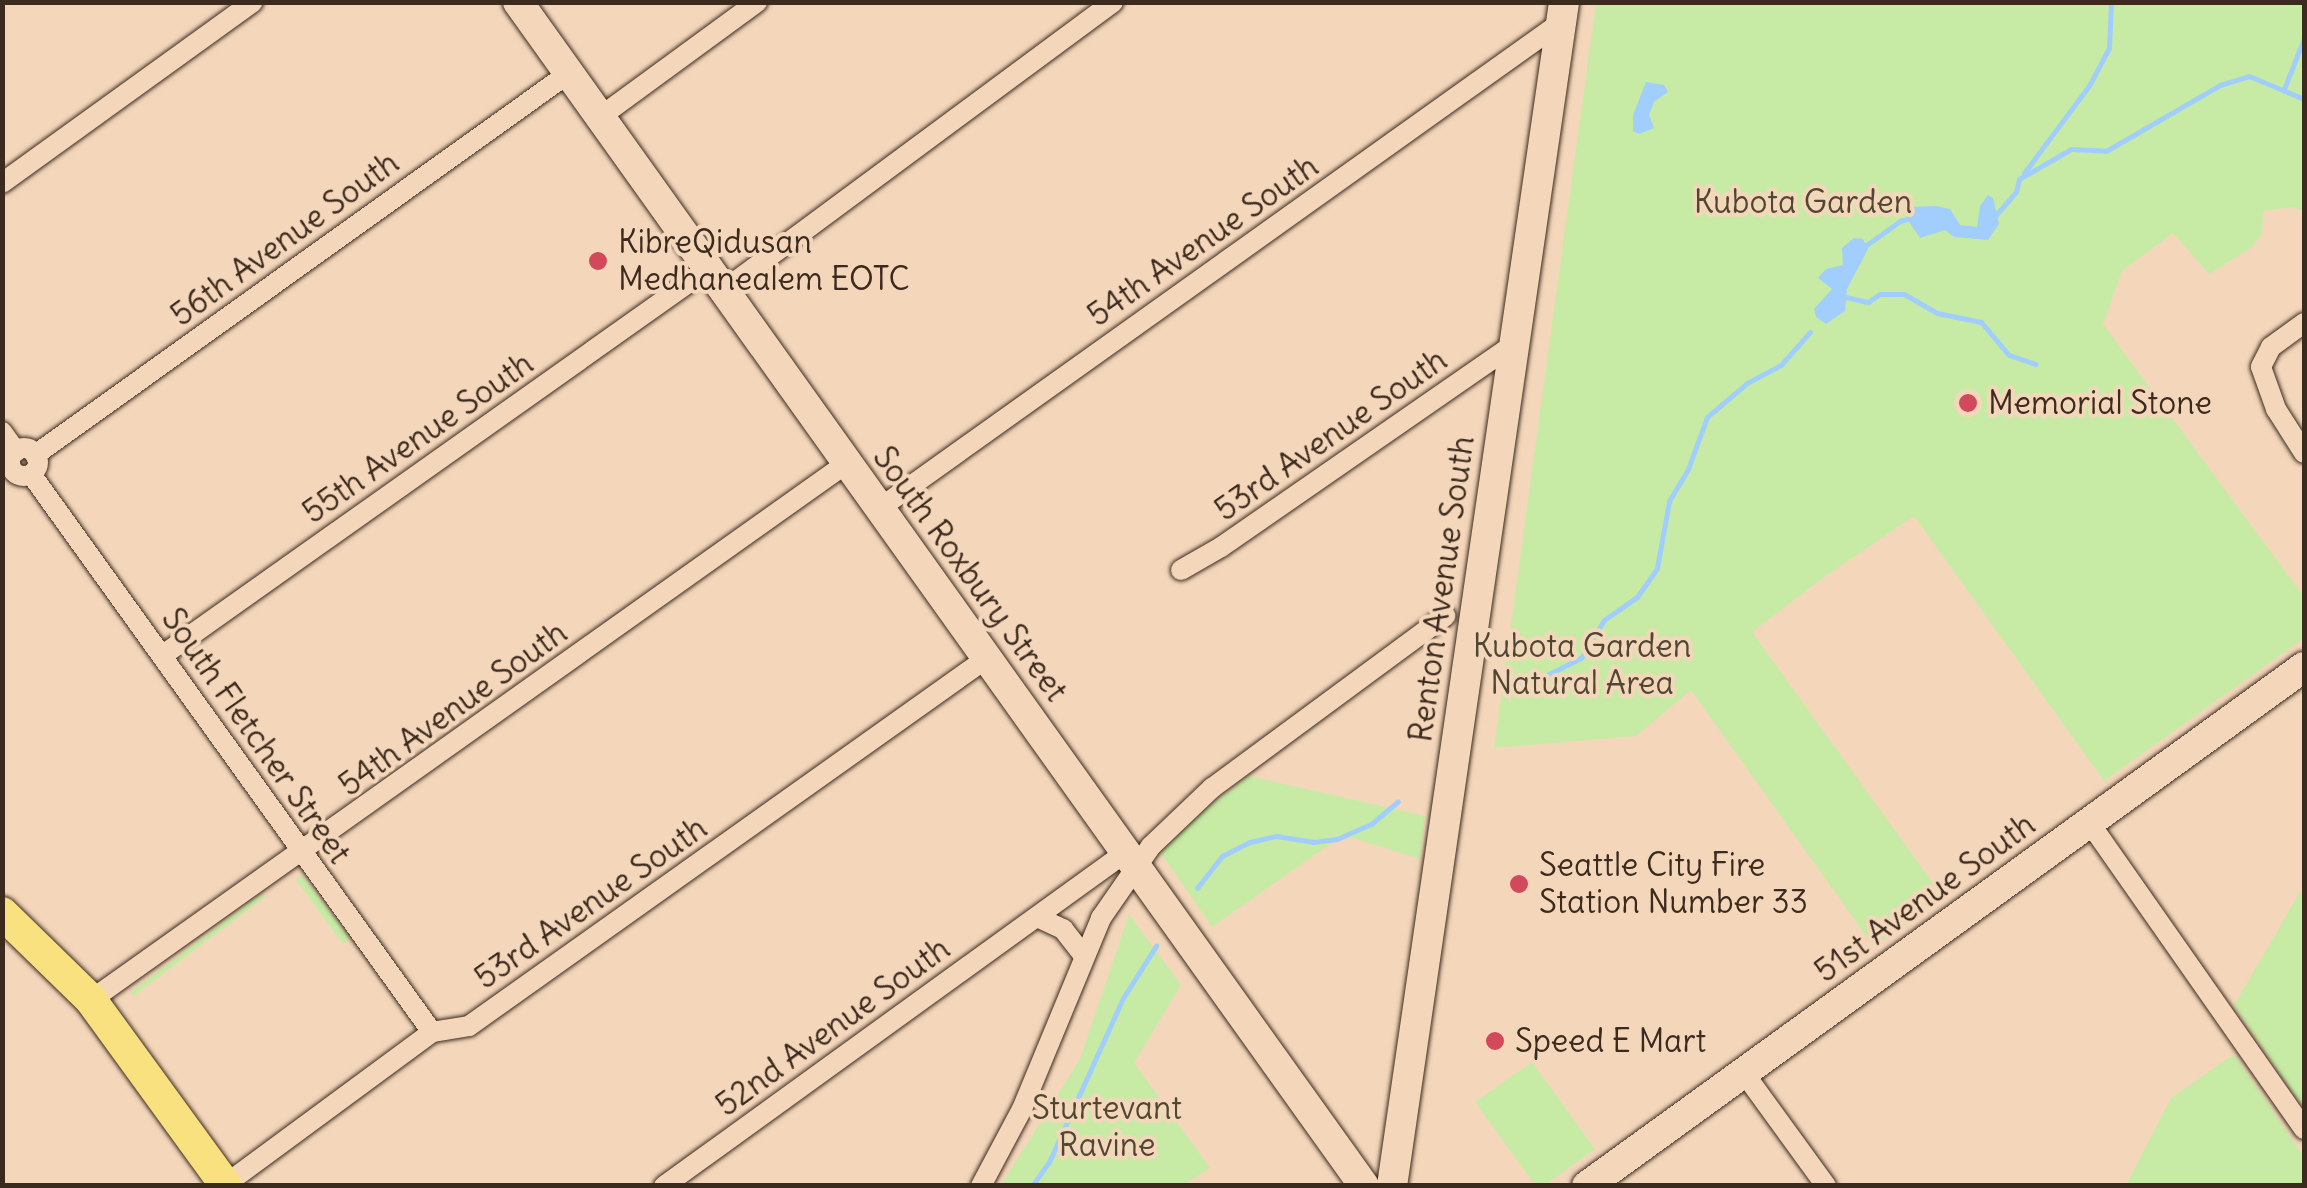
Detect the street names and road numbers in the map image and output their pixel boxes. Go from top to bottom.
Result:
street label: 56th Avenue South [164,143,406,335]
street label: 54th Avenue South [1080,147,1326,335]
street label: 53rd Avenue South [1208,341,1454,529]
street label: 55th Avenue South [295,344,541,532]
street label: Renton Avenue South [1402,433,1482,745]
street label: South Roxbury Street [865,439,1075,709]
street label: South Fletcher Street [153,601,359,871]
street label: 54th Avenue South [332,613,574,805]
street label: 51st Avenue South [1807,805,2043,991]
street label: 53rd Avenue South [468,809,714,997]
street label: 52nd Avenue South [709,929,957,1125]

